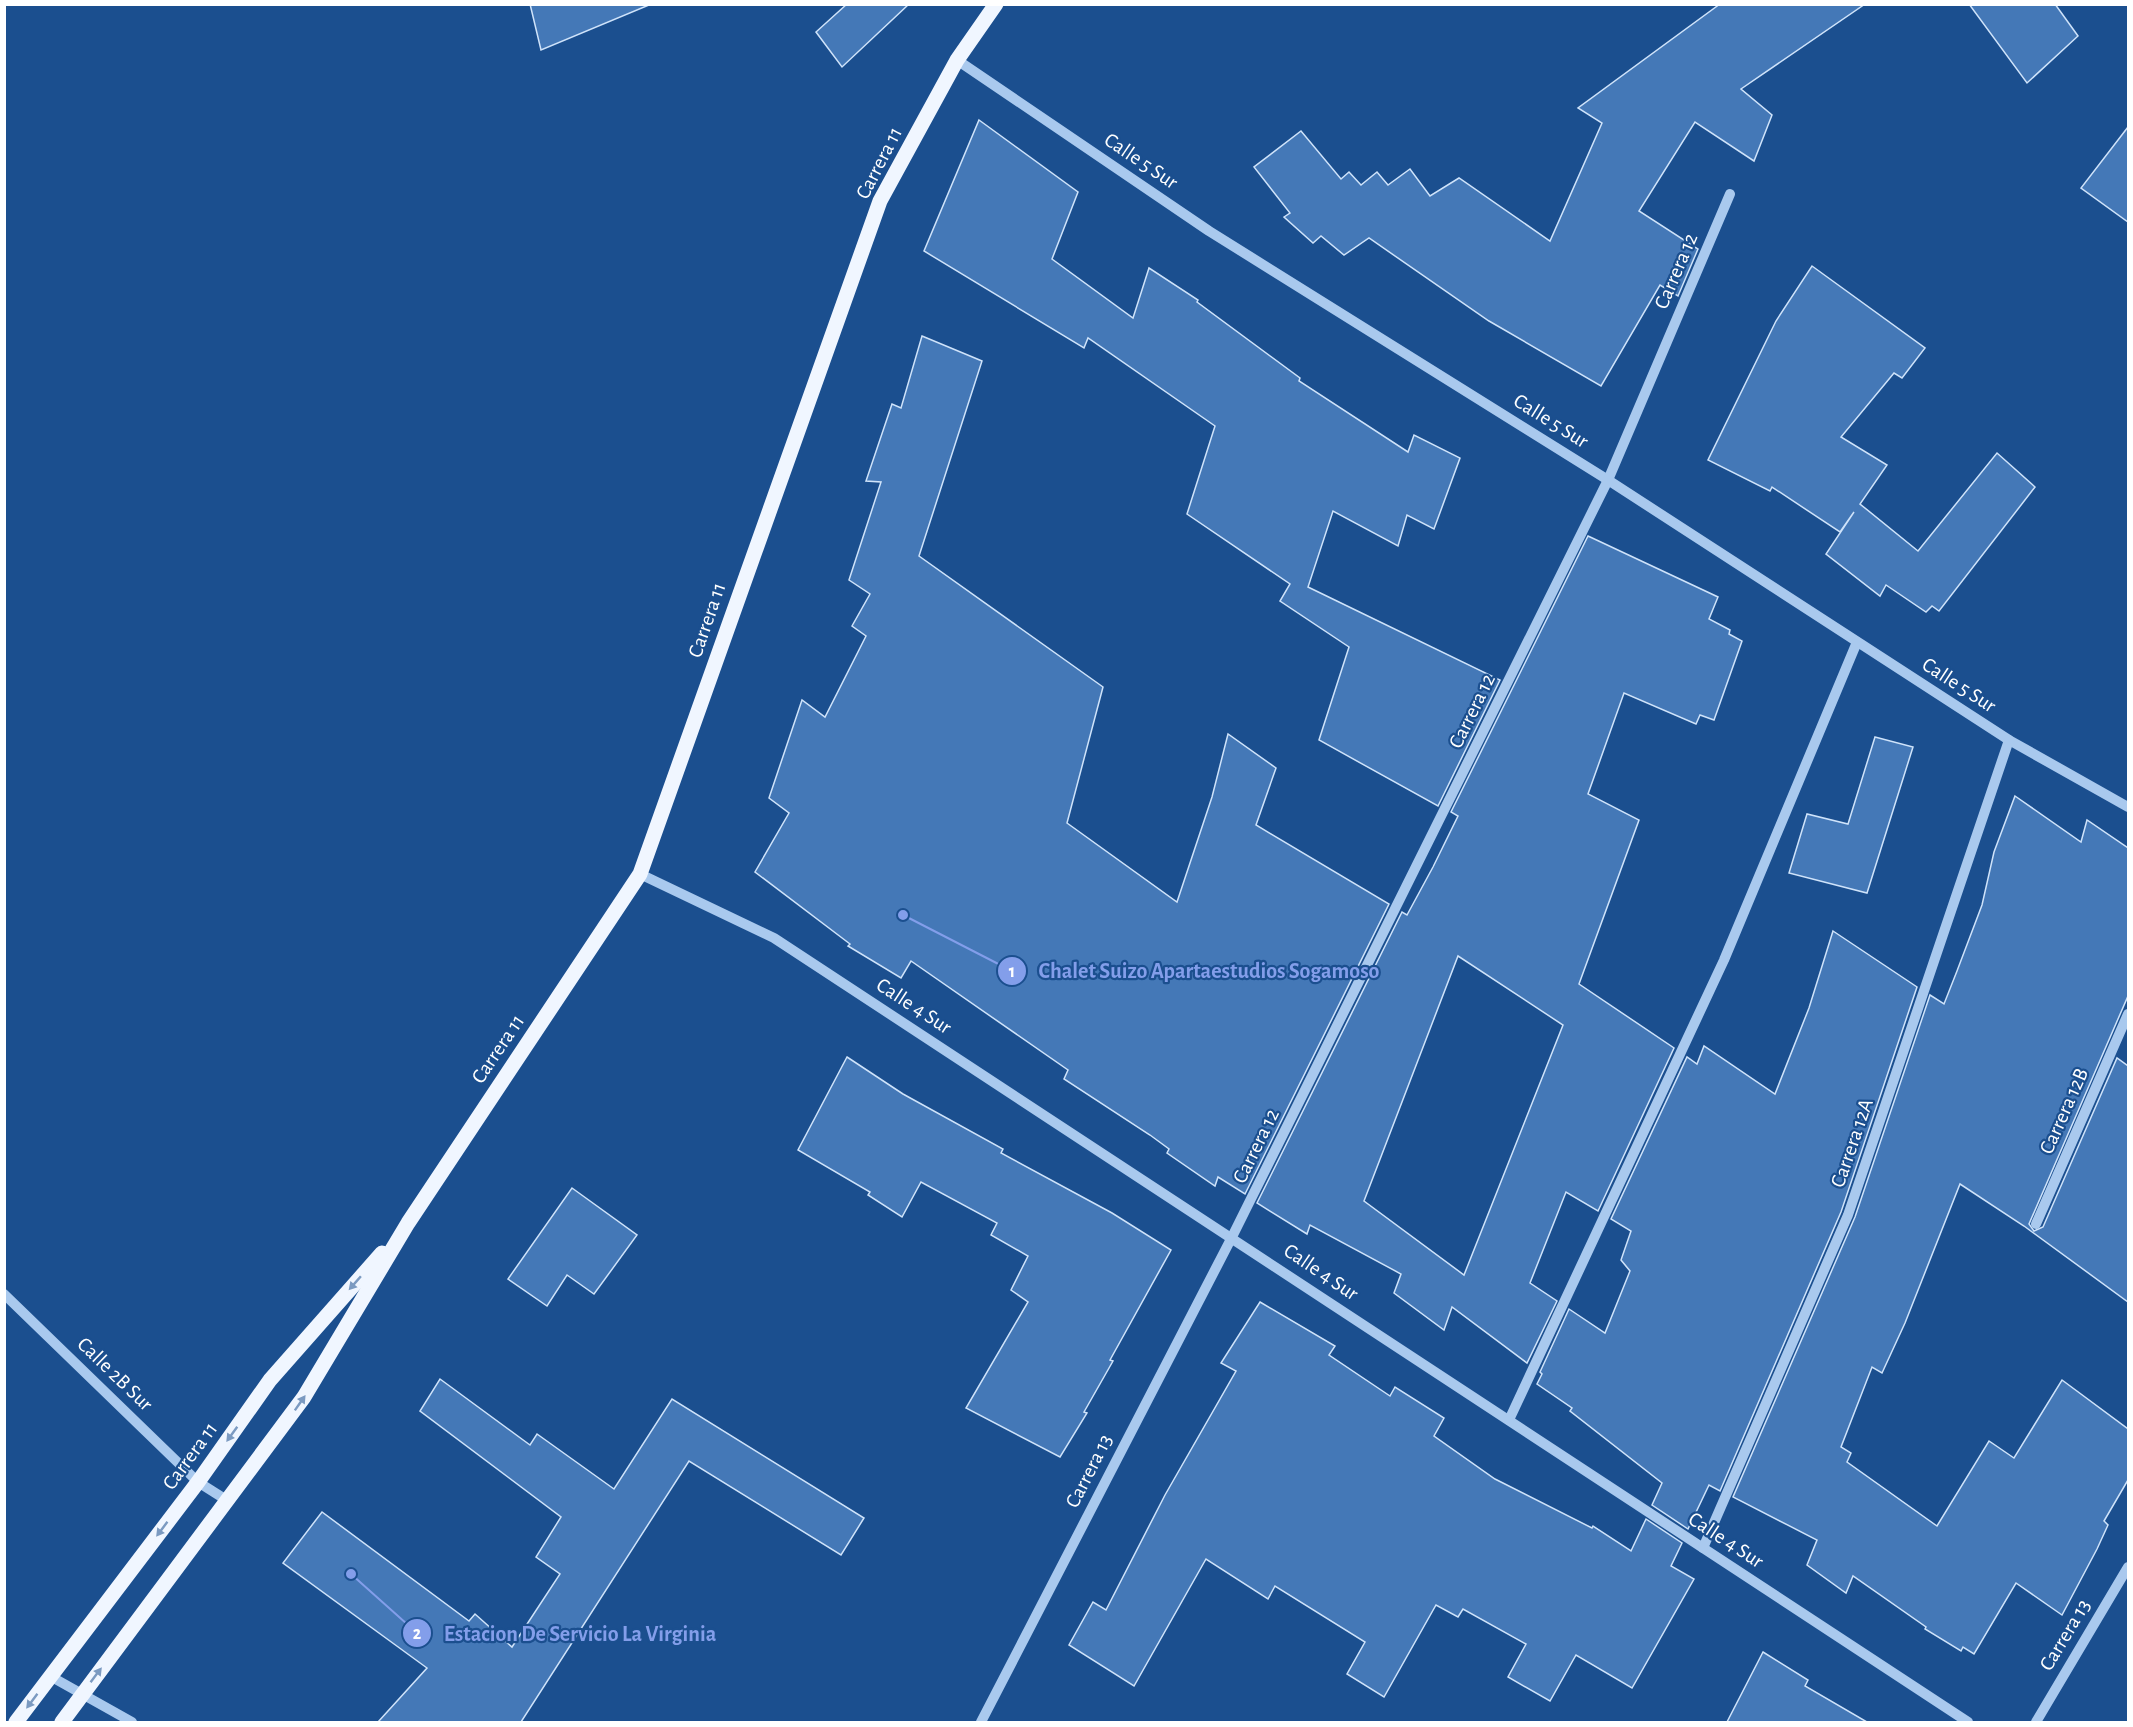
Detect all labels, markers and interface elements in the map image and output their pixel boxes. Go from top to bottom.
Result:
street label: Carrera 11 [852,124,906,202]
street label: Calle 5 Sur [1100,129,1182,193]
street label: Carrera 12 [1651,230,1701,312]
street label: Calle 5 Sur [1510,390,1592,452]
street label: Carrera 11 [684,580,730,660]
street label: Calle 5 Sur [1918,653,2000,717]
street label: Carrera 12 [1445,670,1499,752]
callout: Chalet Suizo Apartaestudios Sogamoso [997,951,1392,991]
text: Chalet Suizo Apartaestudios Sogamoso [1039,960,1380,982]
text: 1 [1009,963,1015,981]
street label: Calle 4 Sur [873,974,956,1038]
street label: Carrera 11 [468,1011,528,1087]
street label: Carrera 12B [2036,1065,2092,1157]
street label: Carrera 12A [1827,1096,1877,1190]
street label: Carrera 12 [1229,1105,1283,1187]
street label: Calle 4 Sur [1280,1240,1362,1305]
one-way arrow [349,1275,362,1290]
street label: Calle 2B Sur [73,1333,157,1415]
one-way arrow [293,1396,305,1411]
street label: Carrera 11 [159,1418,221,1494]
one-way arrow [227,1426,238,1442]
street label: Carrera 13 [1062,1431,1116,1511]
street label: Calle 4 Sur [1685,1508,1768,1572]
one-way arrow [157,1521,169,1536]
street label: Carrera 13 [2036,1596,2094,1674]
callout: Estacion De Servicio La Virginia [402,1613,729,1653]
text: Estacion De Servicio La Virginia [444,1623,717,1645]
text: 2 [413,1625,422,1643]
one-way arrow [90,1668,102,1683]
one-way arrow [26,1693,38,1709]

